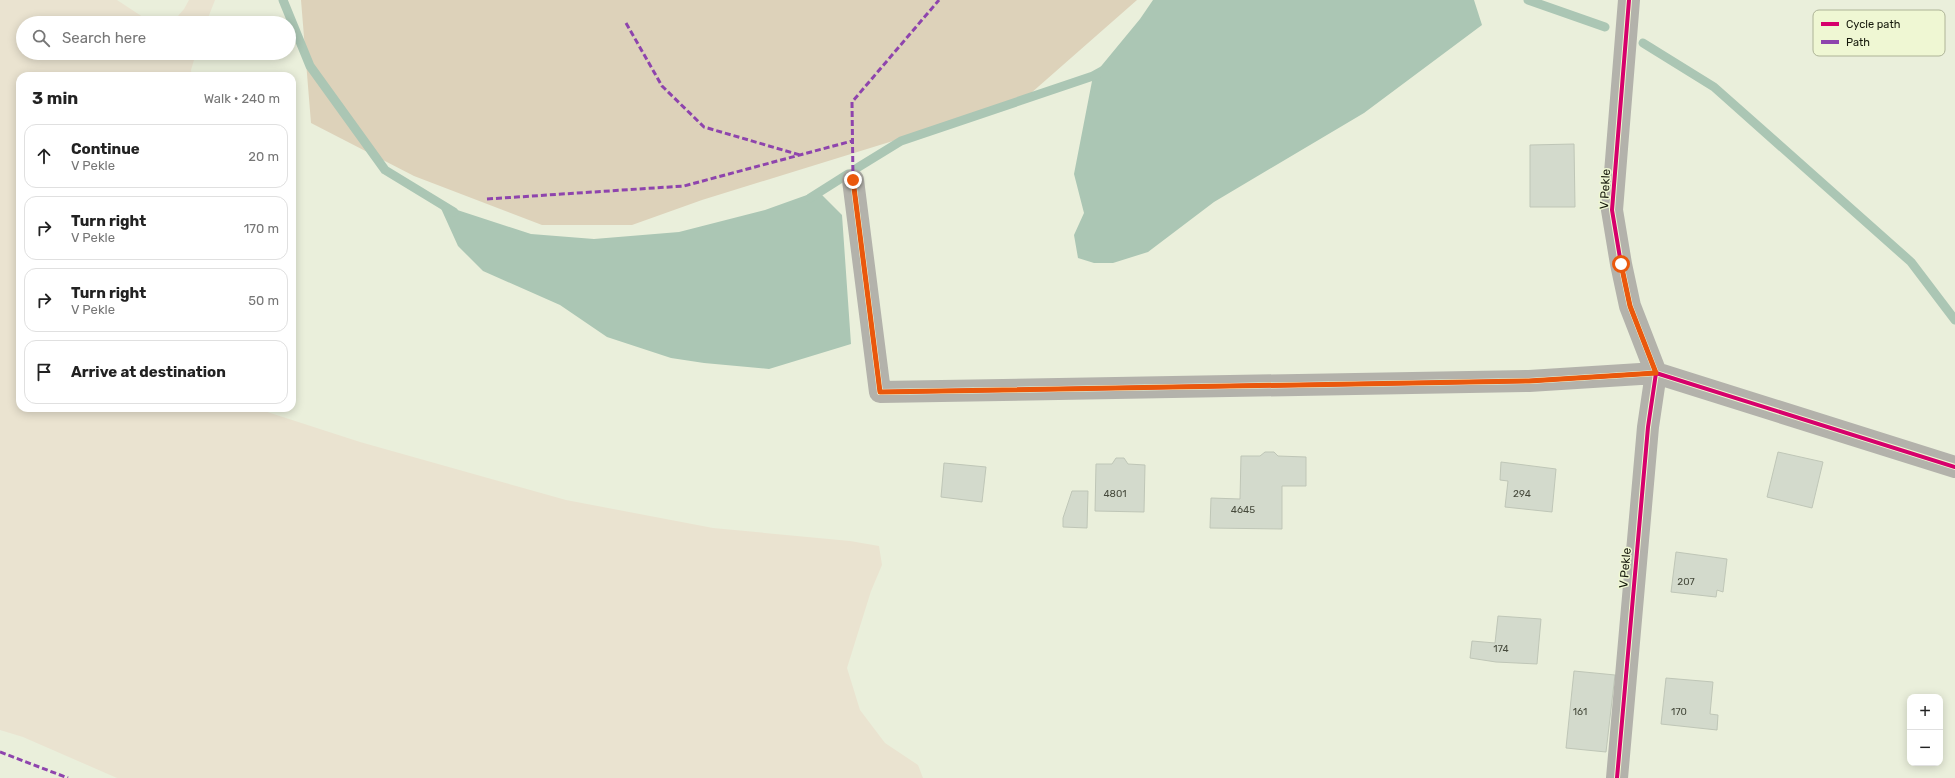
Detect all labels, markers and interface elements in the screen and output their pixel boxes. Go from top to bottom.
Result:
legend [1813,10,1945,56]
search box [16,16,296,60]
text: Cycle path [1846,18,1900,31]
icon: search [30,27,52,49]
text: Search here [62,29,146,47]
text: Path [1846,36,1870,49]
text: 3 min [32,88,78,108]
text: Walk · 240 m [204,91,280,106]
text: Continue [71,140,140,158]
icon: ahead [33,145,55,167]
text: 20 m [248,149,279,164]
text: V Pekle [71,158,115,173]
street label: V Pekle [1597,168,1613,210]
route end [844,171,862,189]
text: Turn right [71,212,146,230]
icon: right [33,217,55,239]
text: 170 m [244,221,279,236]
text: V Pekle [71,230,115,245]
route start [1612,255,1630,273]
text: Turn right [71,284,146,302]
icon: right [33,289,55,311]
text: 50 m [248,293,279,308]
text: V Pekle [71,302,115,317]
icon: arrive [33,361,55,383]
text: Arrive at destination [71,363,226,381]
house number: 4801 [1103,488,1127,500]
house number: 294 [1513,488,1531,500]
house number: 4645 [1231,504,1255,516]
street label: V Pekle [1616,547,1634,589]
house number: 207 [1677,576,1695,588]
house number: 174 [1493,643,1509,655]
map controls [1907,694,1943,766]
button: + [1907,694,1943,730]
house number: 161 [1573,706,1587,718]
house number: 170 [1671,706,1687,718]
button: − [1907,730,1943,766]

